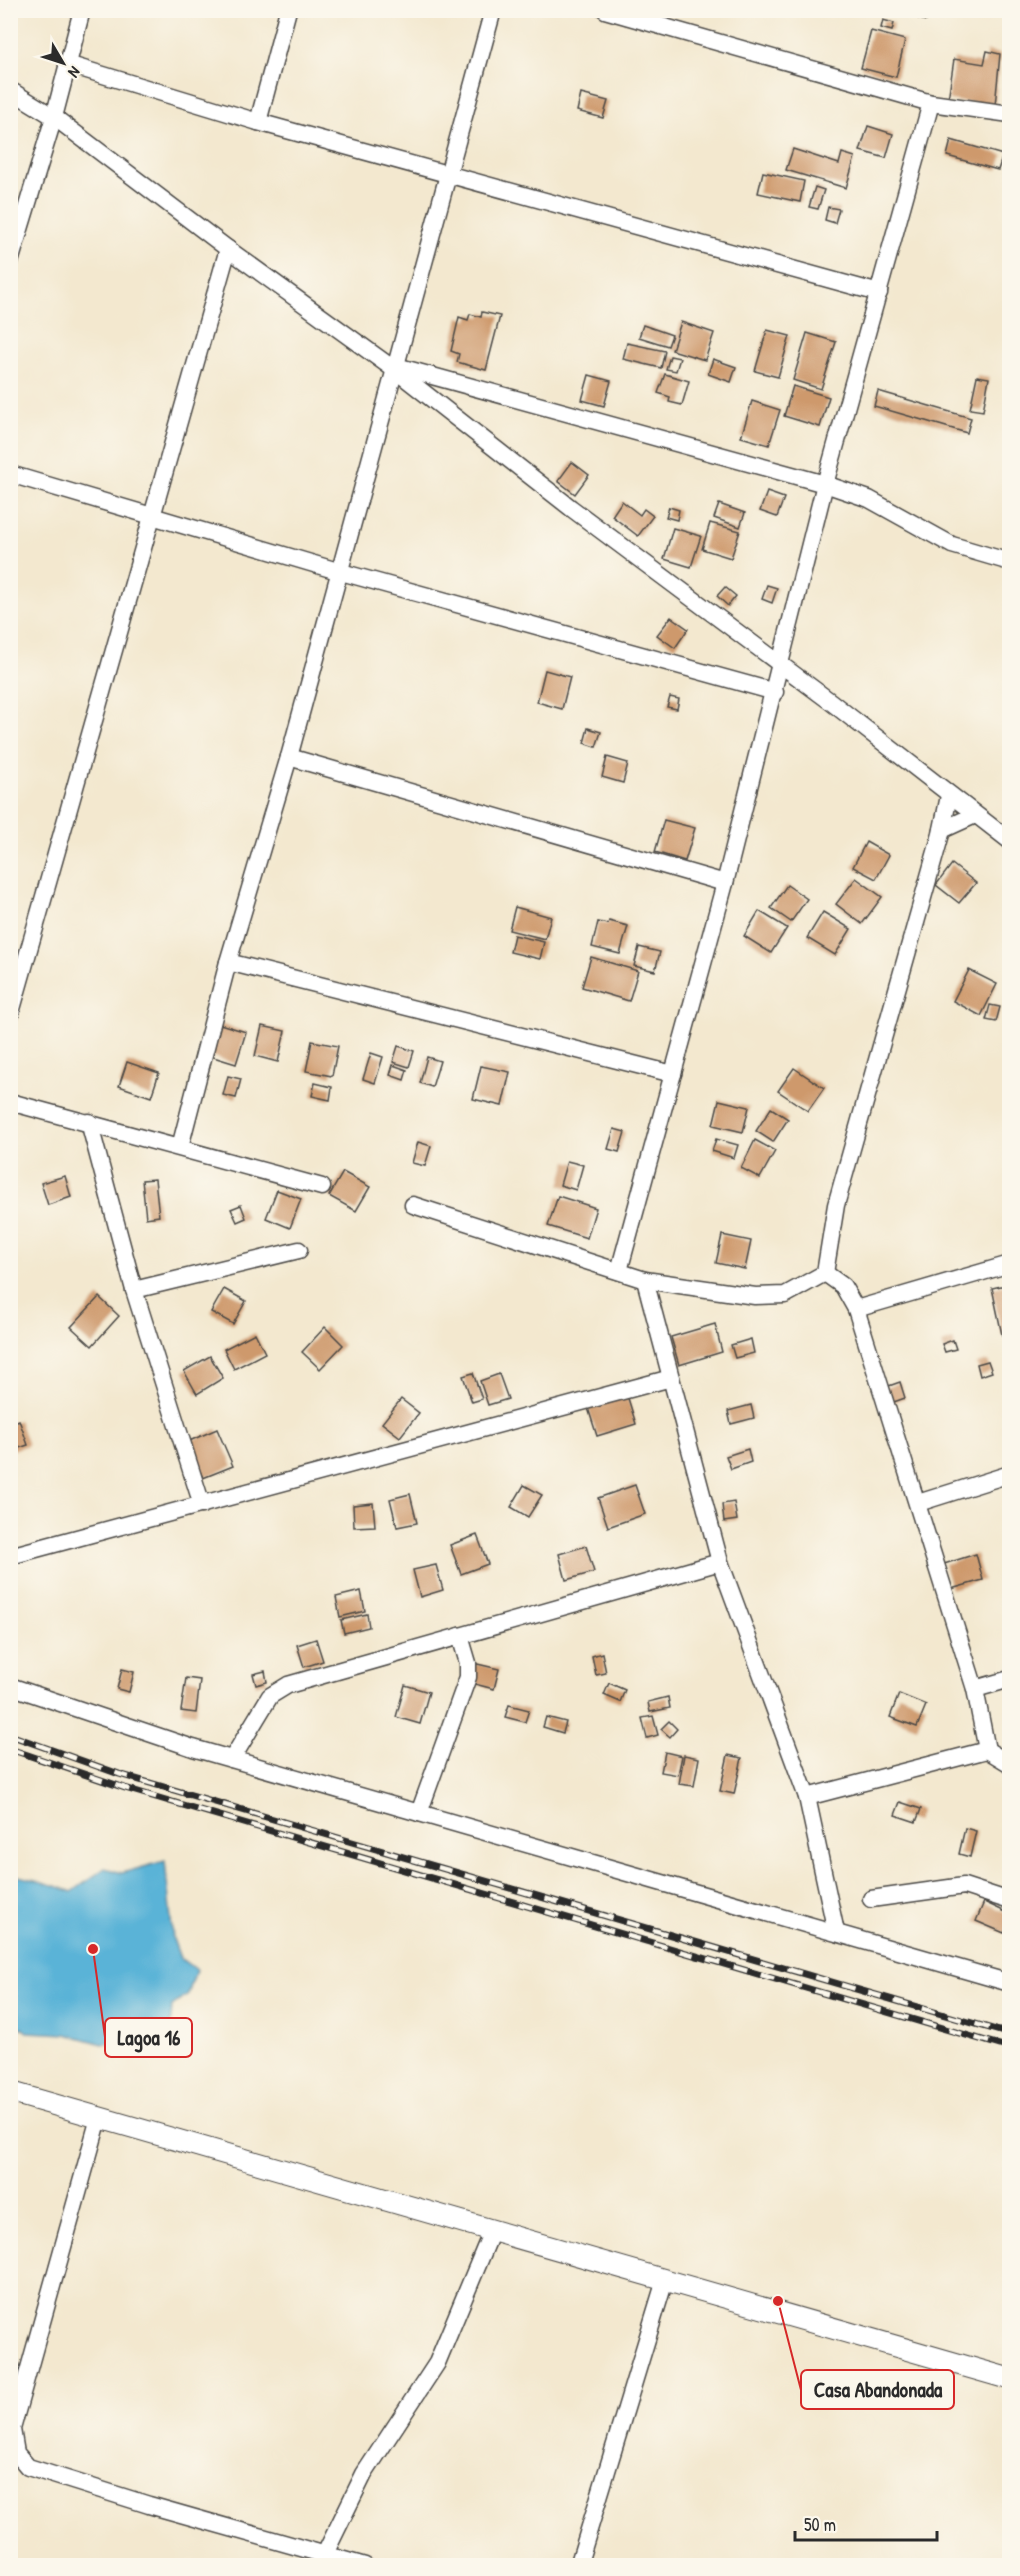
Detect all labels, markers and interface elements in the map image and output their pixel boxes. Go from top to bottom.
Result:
north arrow [33,33,93,93]
text: N [63,62,86,83]
callout: Lagoa 16 [105,2018,192,2057]
text: Lagoa 16 [118,2023,181,2053]
callout: Casa Abandonada [801,2370,954,2409]
text: Casa Abandonada [814,2375,943,2404]
scale bar [795,2504,938,2542]
text: 50 m [804,2512,836,2537]

